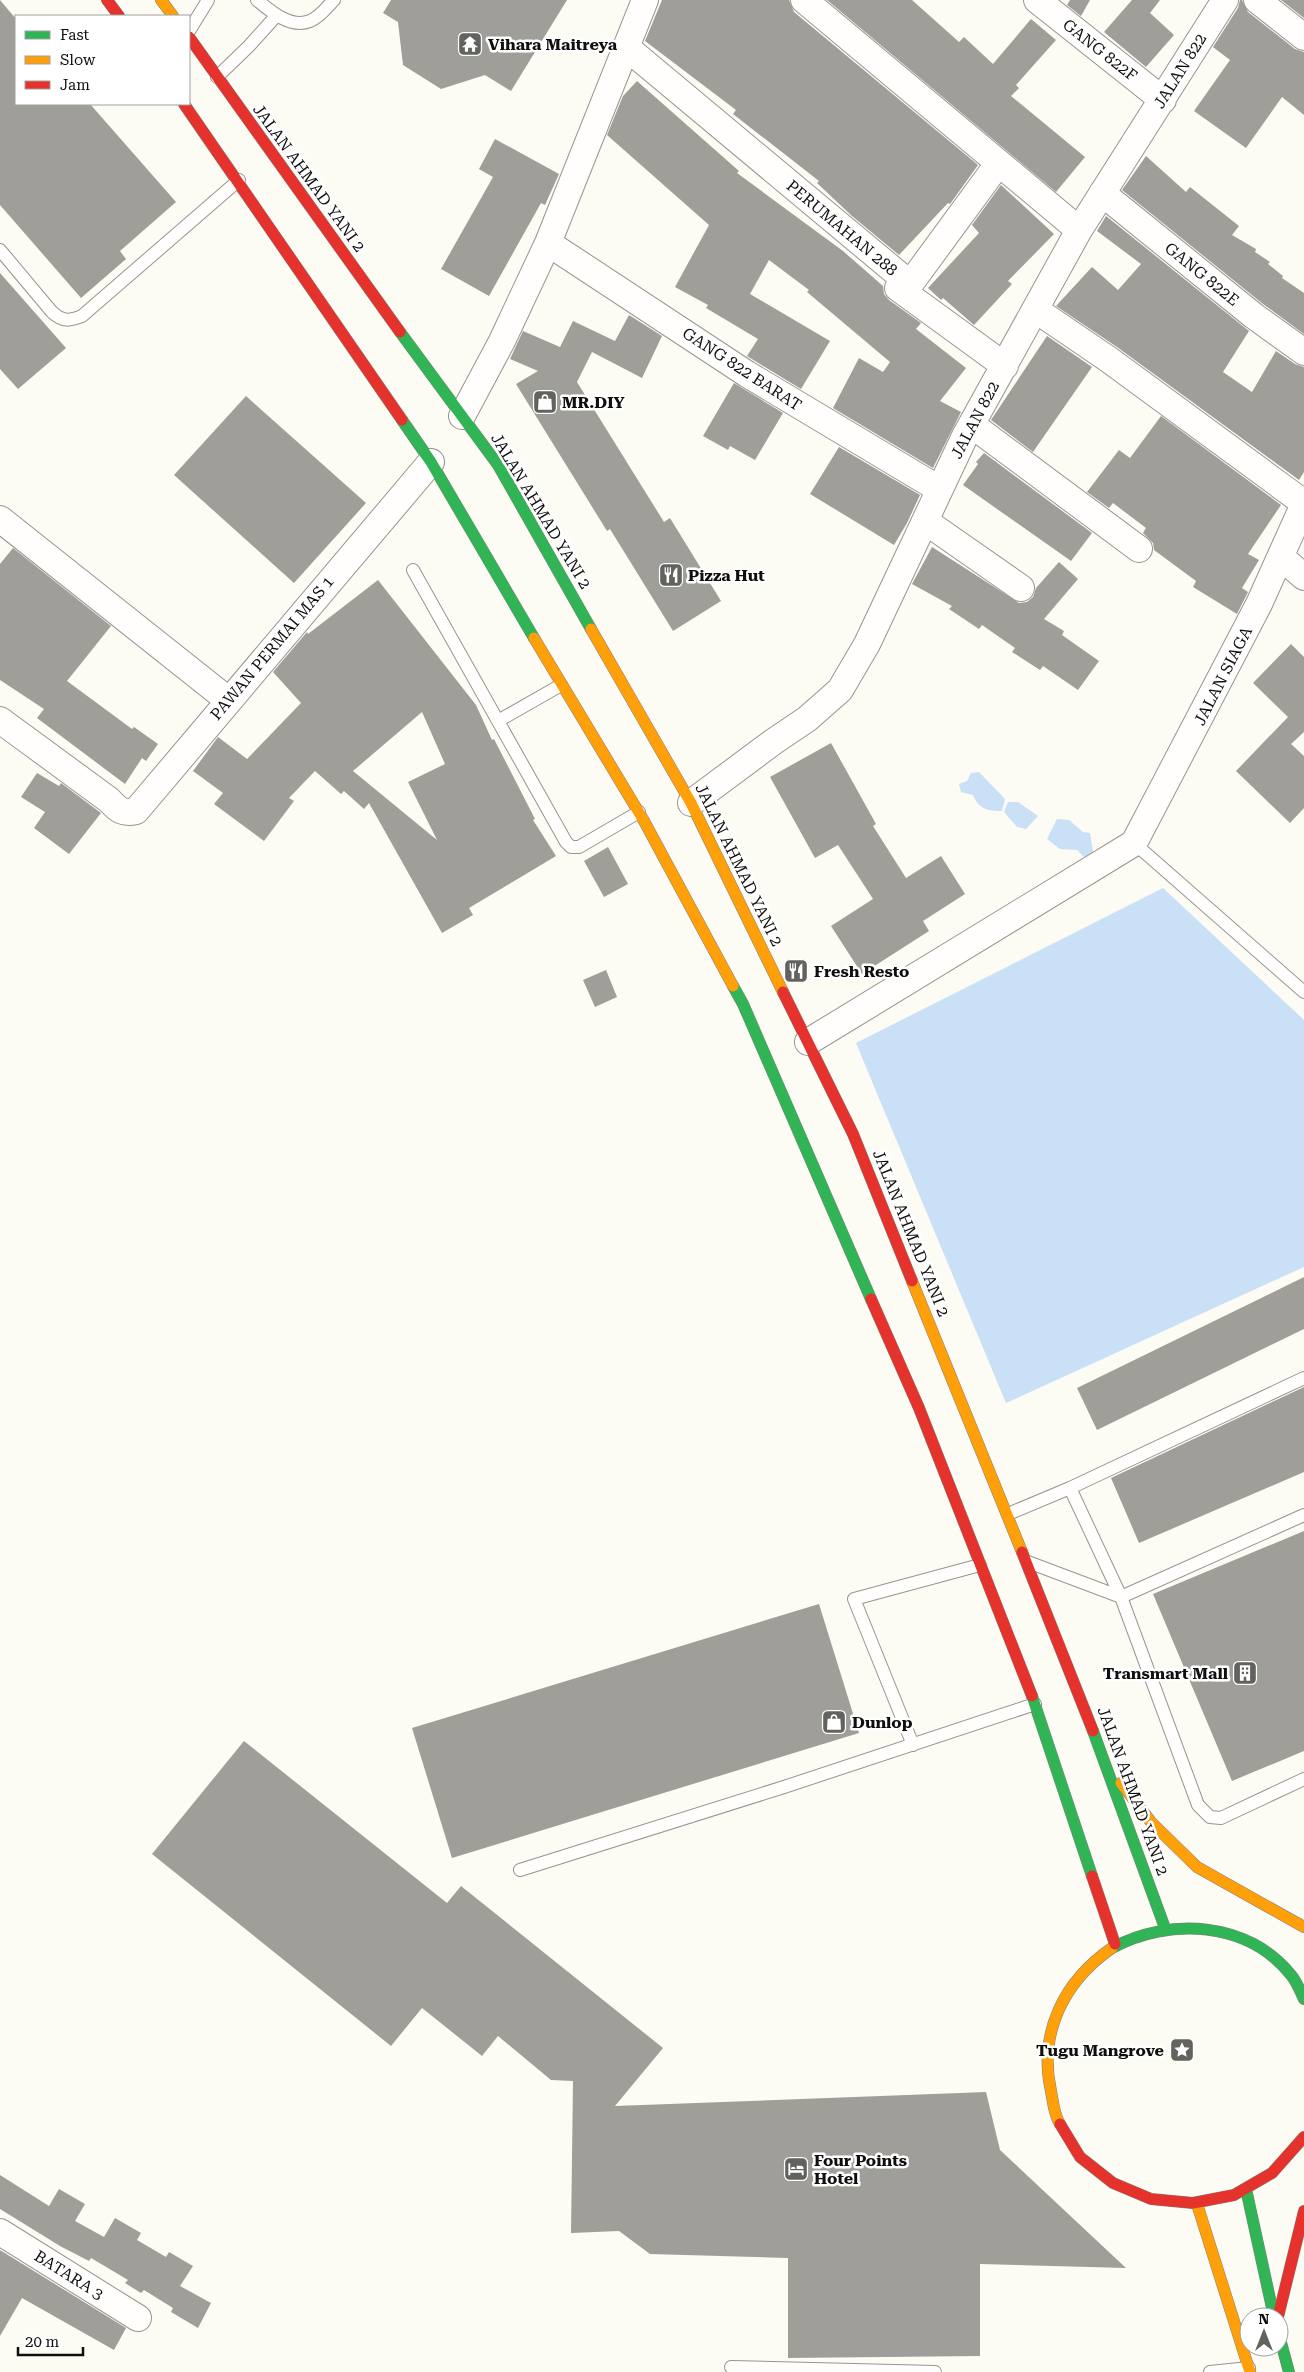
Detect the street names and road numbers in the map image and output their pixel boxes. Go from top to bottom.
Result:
street label: GANG 822F [1059,15,1141,85]
street label: JALAN 822 [1149,30,1211,112]
street label: JALAN AHMAD YANI 2 [249,100,369,256]
street label: PERUMAHAN 288 [783,176,901,280]
street label: GANG 822E [1161,238,1243,310]
street label: GANG 822 BARAT [679,323,805,415]
street label: JALAN 822 [947,378,1003,462]
street label: JALAN AHMAD YANI 2 [487,430,595,592]
street label: PAWAN PERMAI MAS 1 [206,572,338,724]
street label: JALAN SIAGA [1190,623,1256,729]
street label: JALAN AHMAD YANI 2 [691,781,787,949]
street label: JALAN AHMAD YANI 2 [869,1147,953,1319]
street label: JALAN AHMAD YANI 2 [1094,1704,1172,1878]
street label: BATARA 3 [31,2246,107,2304]

